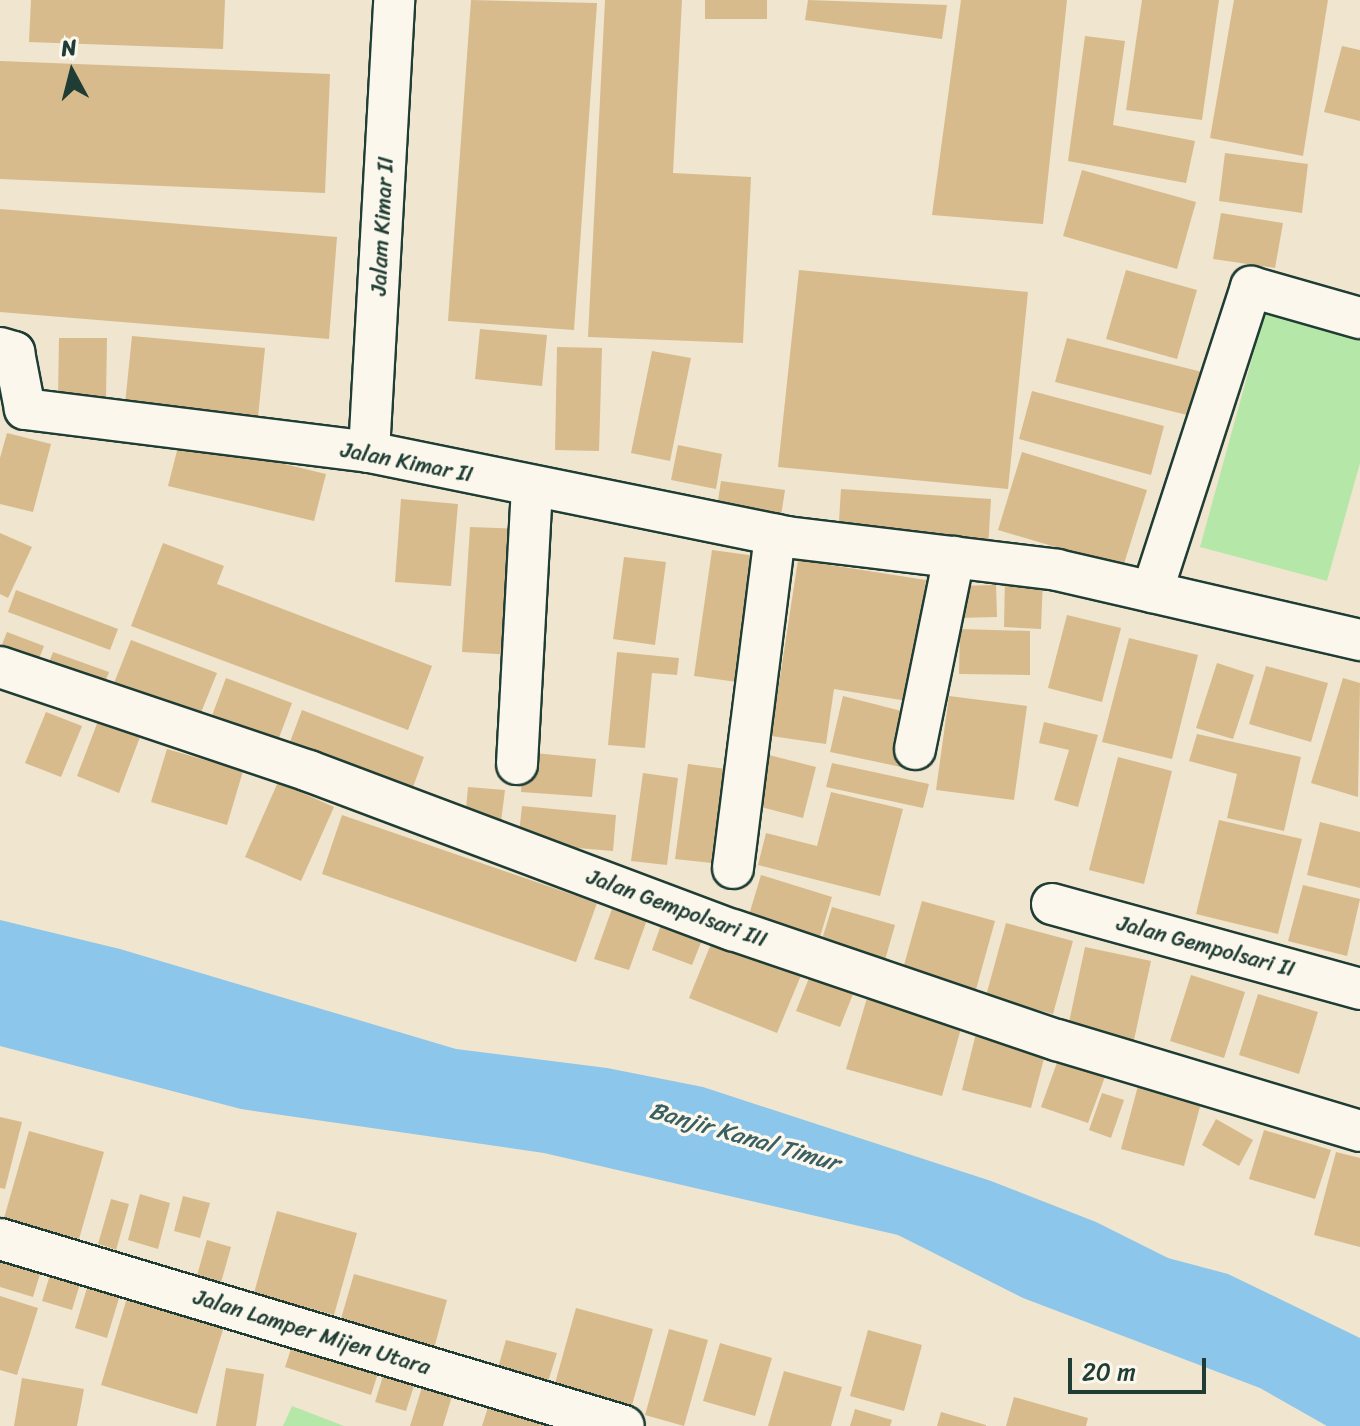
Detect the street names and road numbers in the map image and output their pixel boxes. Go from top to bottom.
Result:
street label: Jalam Kimar II [365,156,399,296]
street label: Jalan Kimar II [339,436,475,488]
street label: Jalan Gempolsari III [583,863,771,953]
street label: Jalan Gempolsari II [1113,909,1299,983]
street label: Jalan Lamper Mijen Utara [190,1283,434,1381]

